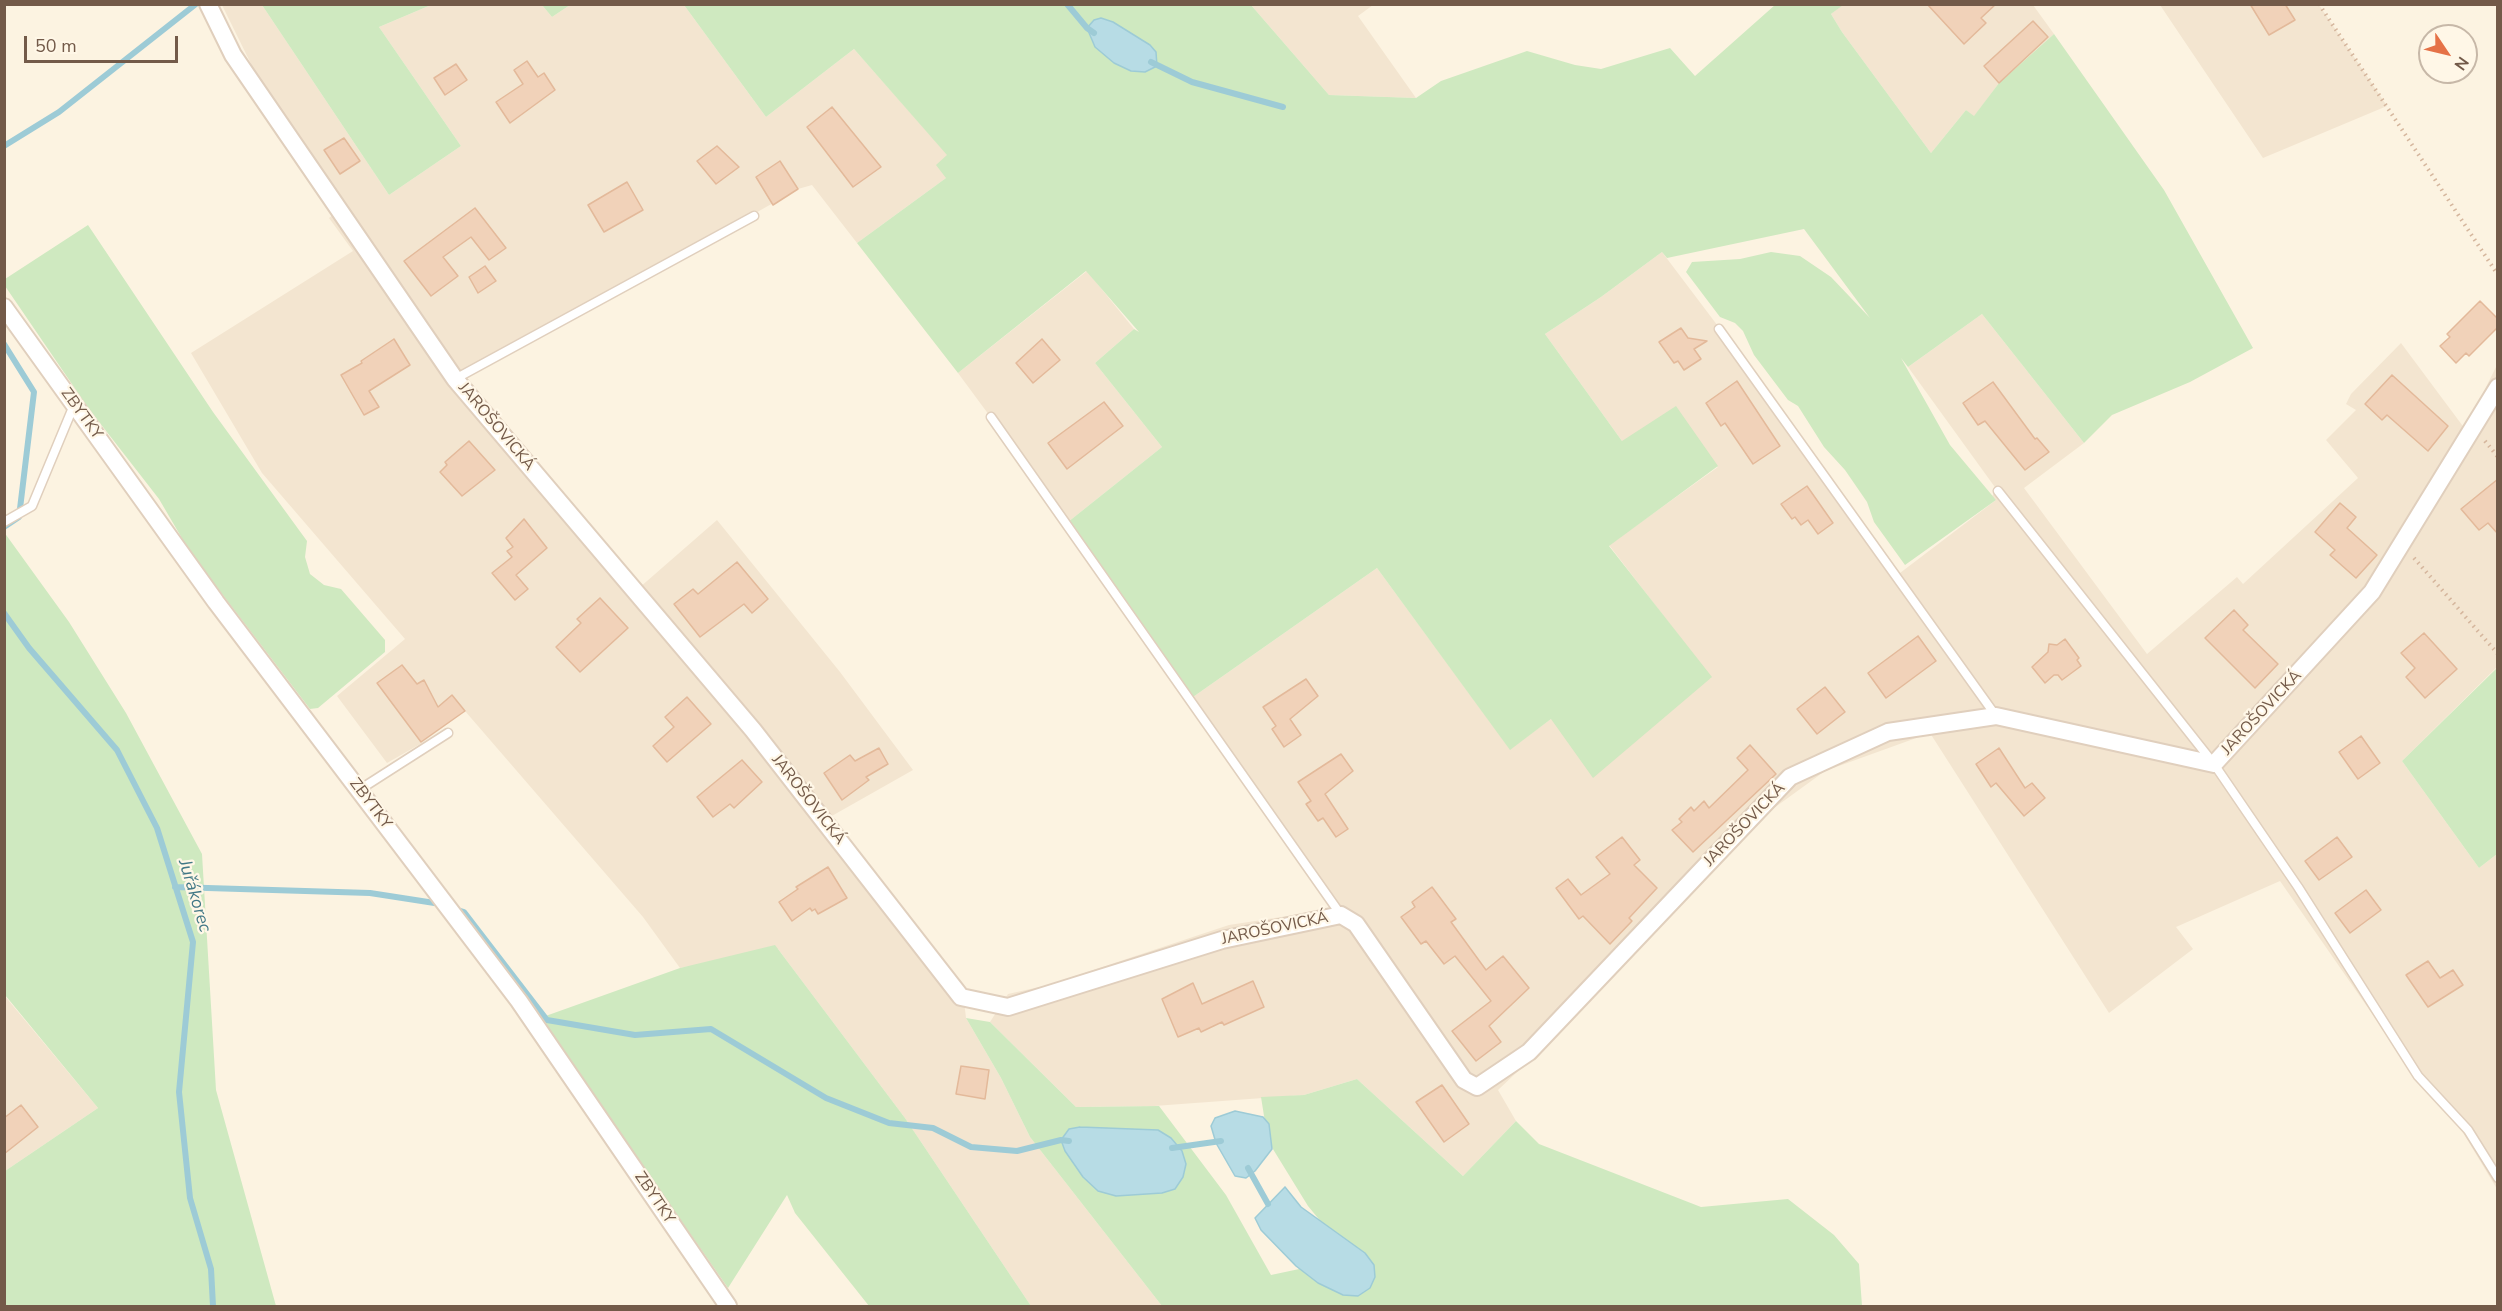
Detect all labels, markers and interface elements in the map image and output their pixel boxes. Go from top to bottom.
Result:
scale bar [27,24,182,62]
north arrow [2418,24,2478,84]
text: 50 m [35,34,77,58]
text: N [2449,52,2474,74]
street label: JAROŠOVICKÁ [454,379,538,475]
street label: ZBYTKY [56,385,106,443]
street label: JAROŠOVICKÁ [2218,667,2306,759]
street label: JAROŠOVICKÁ [767,751,849,849]
street label: ZBYTKY [345,775,395,833]
street label: JAROŠOVICKÁ [1700,779,1790,871]
water label: Juřákorec [173,857,215,935]
street label: JAROŠOVICKÁ [1220,908,1330,950]
street label: ZBYTKY [630,1168,678,1228]

